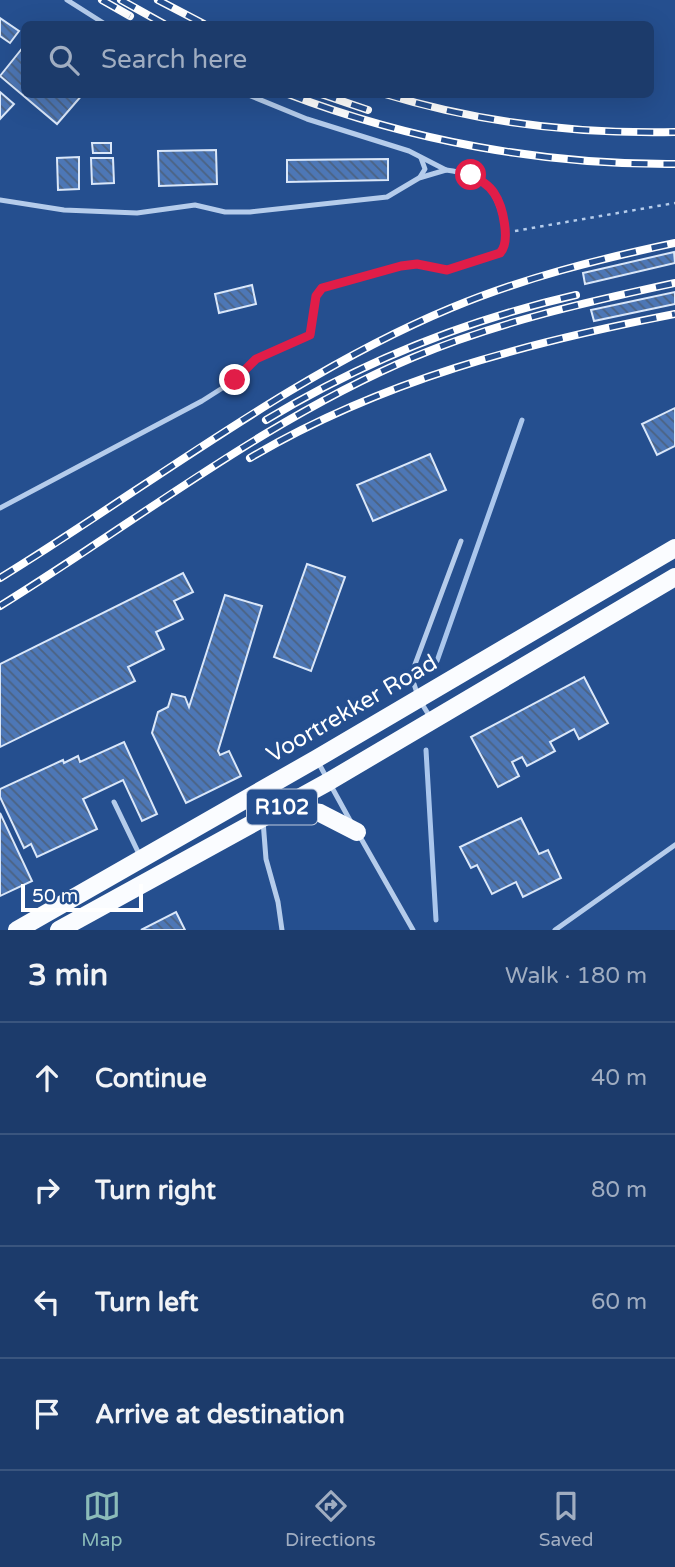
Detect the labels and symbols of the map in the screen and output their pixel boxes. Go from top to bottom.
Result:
route start [455,159,486,190]
route end [219,364,250,395]
street label: Voortrekker Road [262,649,442,769]
road number: R102 [247,790,317,824]
scale bar [21,881,144,913]

